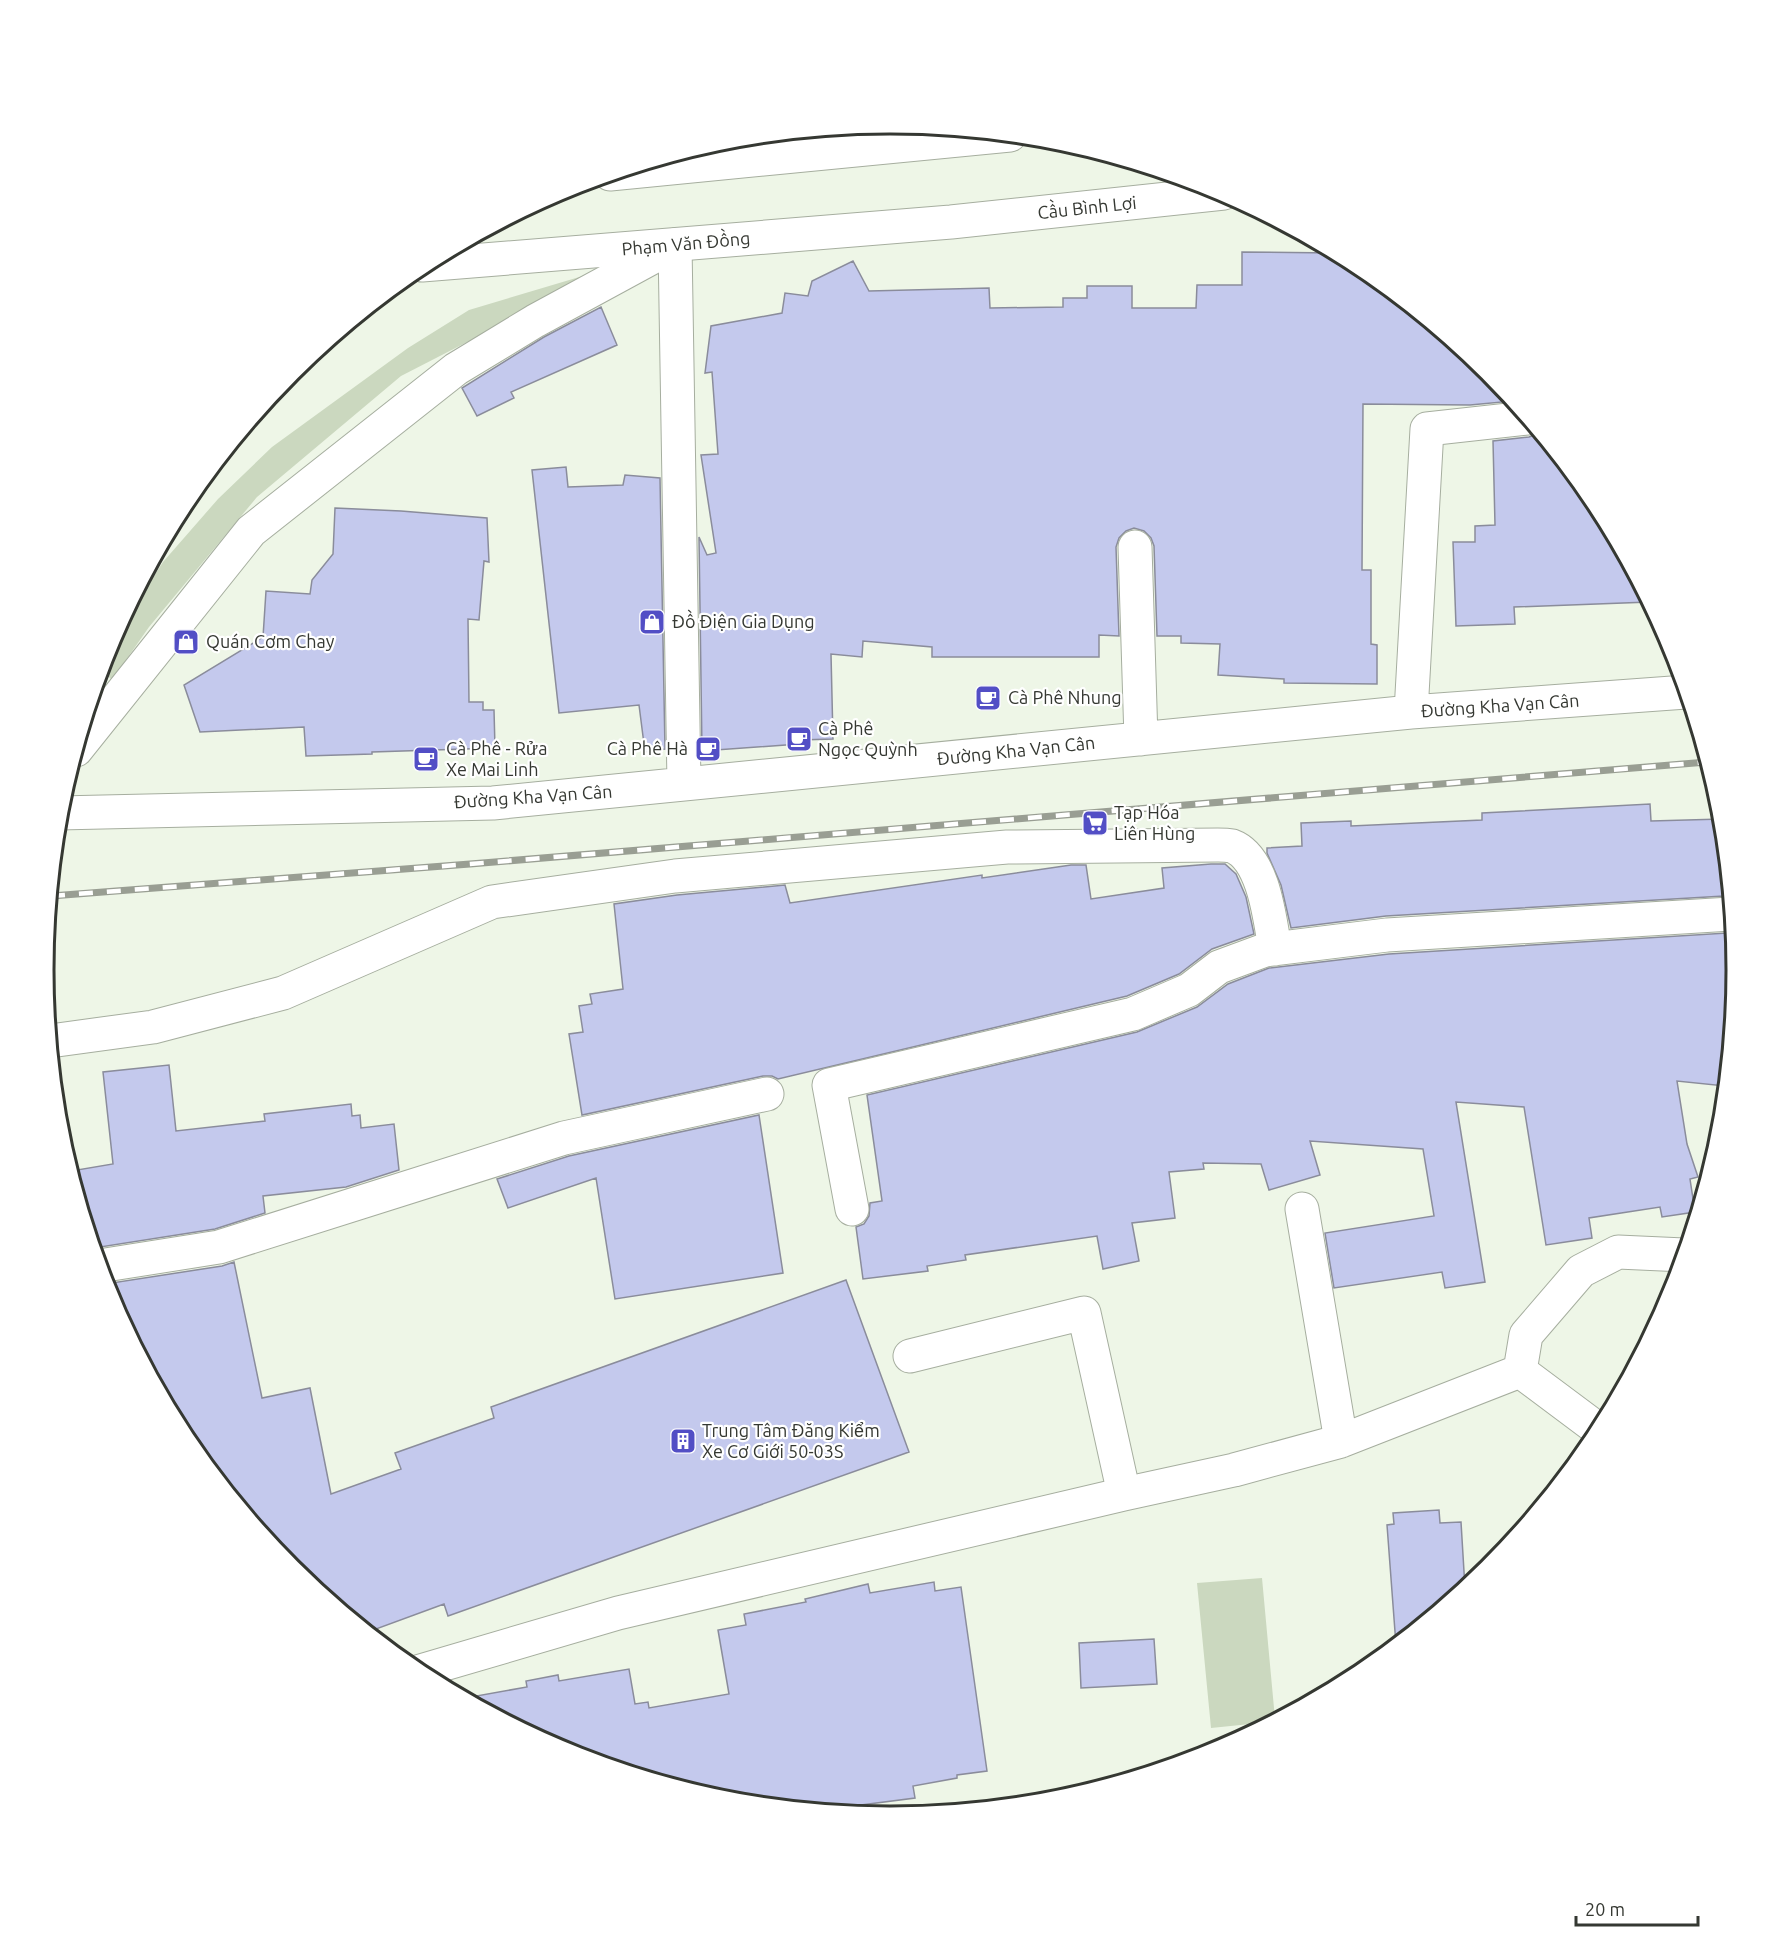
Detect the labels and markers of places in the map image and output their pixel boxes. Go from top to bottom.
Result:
shop icon: Đồ Điện Gia Dụng [637,607,667,637]
place label: Đồ Điện Gia Dụng [672,609,815,631]
shop icon: Quán Cơm Chay [171,627,201,657]
place label: Quán Cơm Chay [206,631,335,652]
cafe icon: Cà Phê Nhung [973,683,1003,713]
place label: Cà Phê Nhung [1008,687,1122,707]
place label: Cà Phê Ngọc Quỳnh [818,718,918,760]
cafe icon: Cà Phê Ngọc Quỳnh [784,724,814,754]
cafe icon: Cà Phê Hà [693,734,723,764]
place label: Cà Phê - Rửa Xe Mai Linh [446,738,547,779]
place label: Cà Phê Hà [607,738,688,758]
cafe icon: Cà Phê - Rửa Xe Mai Linh [411,744,441,774]
place label: Tạp Hóa Liên Hùng [1114,802,1195,843]
supermarket icon: Tạp Hóa Liên Hùng [1080,808,1110,838]
place label: Trung Tâm Đăng Kiểm Xe Cơ Giới 50-03S [702,1420,880,1461]
building icon: Trung Tâm Đăng Kiểm Xe Cơ Giới 50-03S [668,1426,698,1456]

